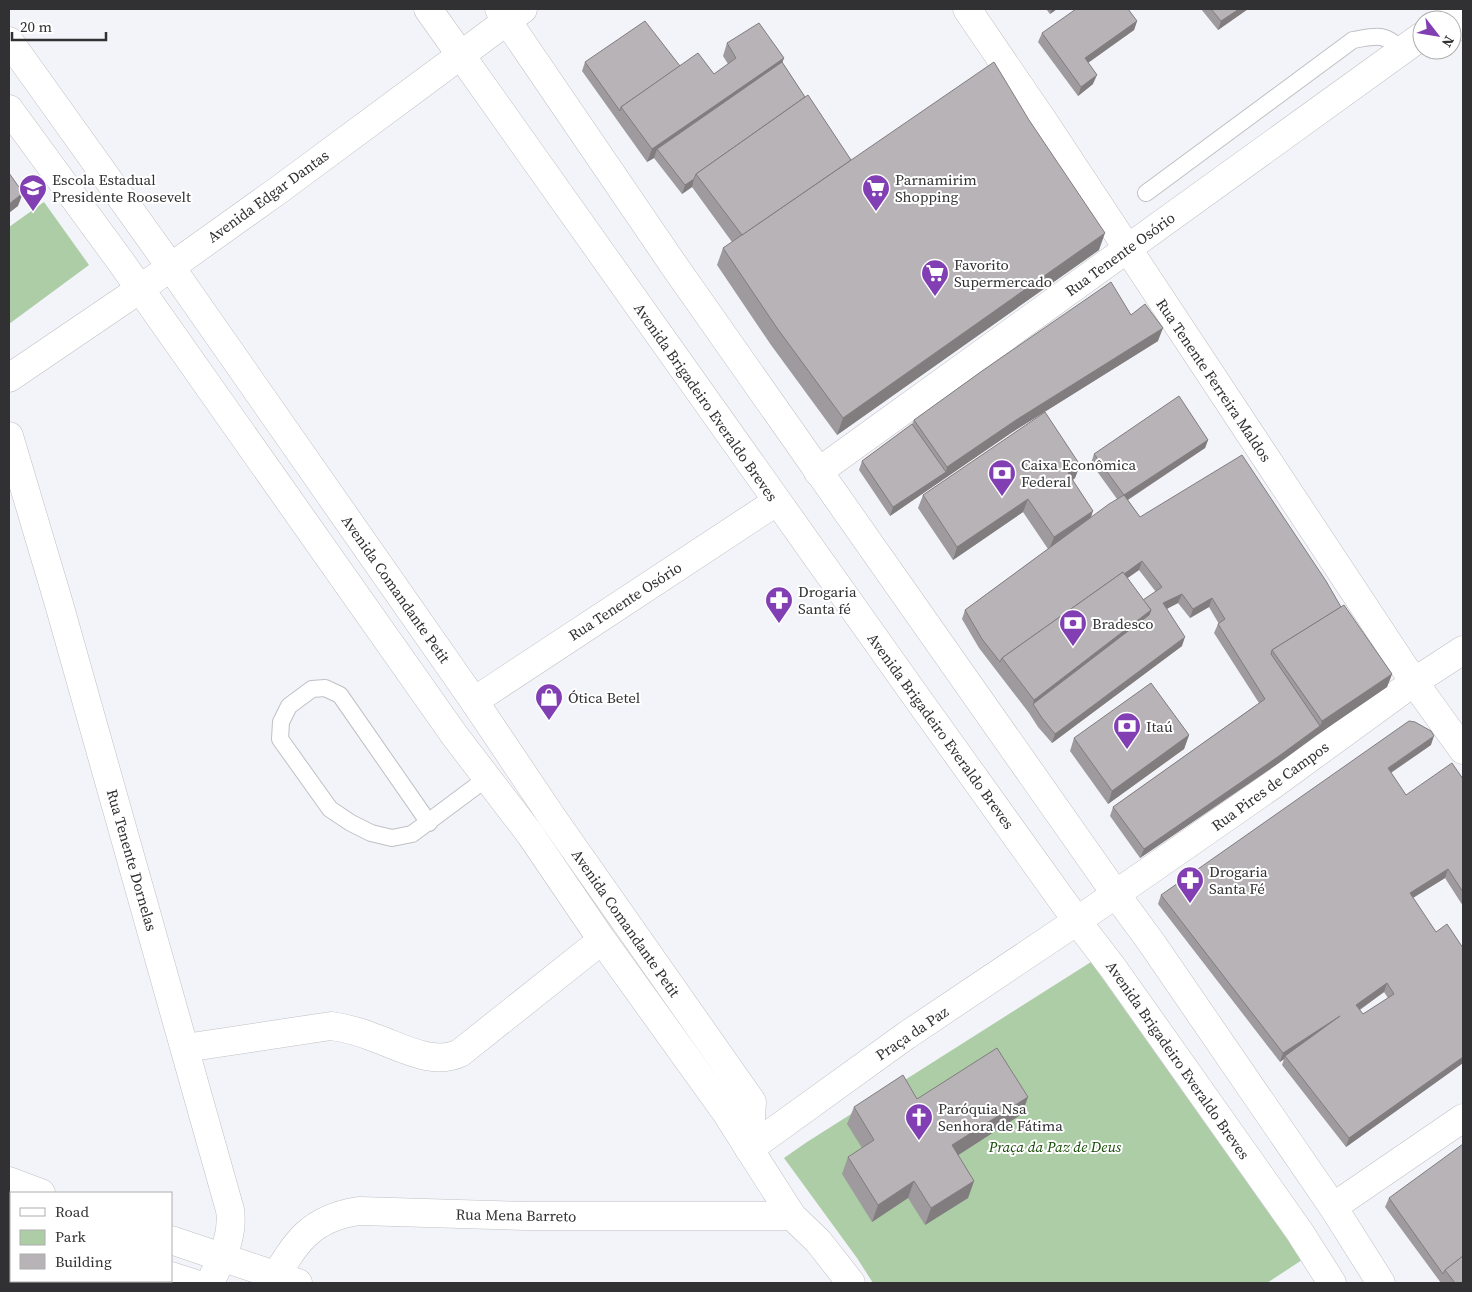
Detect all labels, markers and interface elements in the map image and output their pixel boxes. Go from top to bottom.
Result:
scale bar [12,10,106,42]
north arrow [1412,10,1462,60]
text: 20 m [20,16,52,37]
text: N [1437,32,1459,51]
street label: Avenida Edgar Dantas [203,145,333,247]
place label: Escola Estadual Presidente Roosevelt [52,169,191,207]
place label: Parnamirim Shopping [895,169,977,207]
school or university icon: Escola Estadual Presidente Roosevelt [18,173,48,212]
supermarket icon: Parnamirim Shopping [861,173,891,212]
street label: Rua Tenente Osório [1061,207,1179,301]
place label: Favorito Supermercado [954,254,1052,292]
supermarket icon: Favorito Supermercado [920,258,950,297]
street label: Rua Tenente Ferreira Maldos [1151,294,1277,466]
street label: Avenida Brigadeiro Everaldo Breves [629,299,783,505]
place label: Caixa Econômica Federal [1021,454,1137,492]
bank icon: Caixa Econômica Federal [987,458,1017,497]
street label: Avenida Comandante Petit [337,511,455,667]
street label: Rua Tenente Osório [564,557,686,645]
place label: Drogaria Santa fé [798,581,857,619]
pharmacy icon: Drogaria Santa fé [764,585,794,624]
bank icon: Bradesco [1058,608,1088,647]
place label: Bradesco [1092,613,1153,634]
street label: Avenida Brigadeiro Everaldo Breves [863,629,1019,833]
shop icon: Ótica Betel [534,682,564,721]
place label: Ótica Betel [568,687,641,708]
bank icon: Itaú [1112,711,1142,750]
place label: Itaú [1146,716,1173,737]
street label: Rua Pires de Campos [1207,736,1333,836]
street label: Rua Tenente Dornelas [102,786,162,934]
street label: Avenida Comandante Petit [567,845,685,1001]
place label: Drogaria Santa Fé [1209,861,1268,899]
pharmacy icon: Drogaria Santa Fé [1175,865,1205,904]
street label: Avenida Brigadeiro Everaldo Breves [1101,957,1255,1163]
street label: Praça da Paz [871,1001,953,1065]
place label: Paróquia Nsa Senhora de Fátima [938,1098,1063,1136]
church icon: Paróquia Nsa Senhora de Fátima [904,1102,934,1141]
park label: Praça da Paz de Deus [988,1136,1122,1157]
legend [10,1192,172,1282]
text: Road [55,1201,89,1222]
street label: Rua Mena Barreto [455,1203,577,1227]
text: Park [55,1226,87,1247]
text: Building [55,1251,112,1272]

